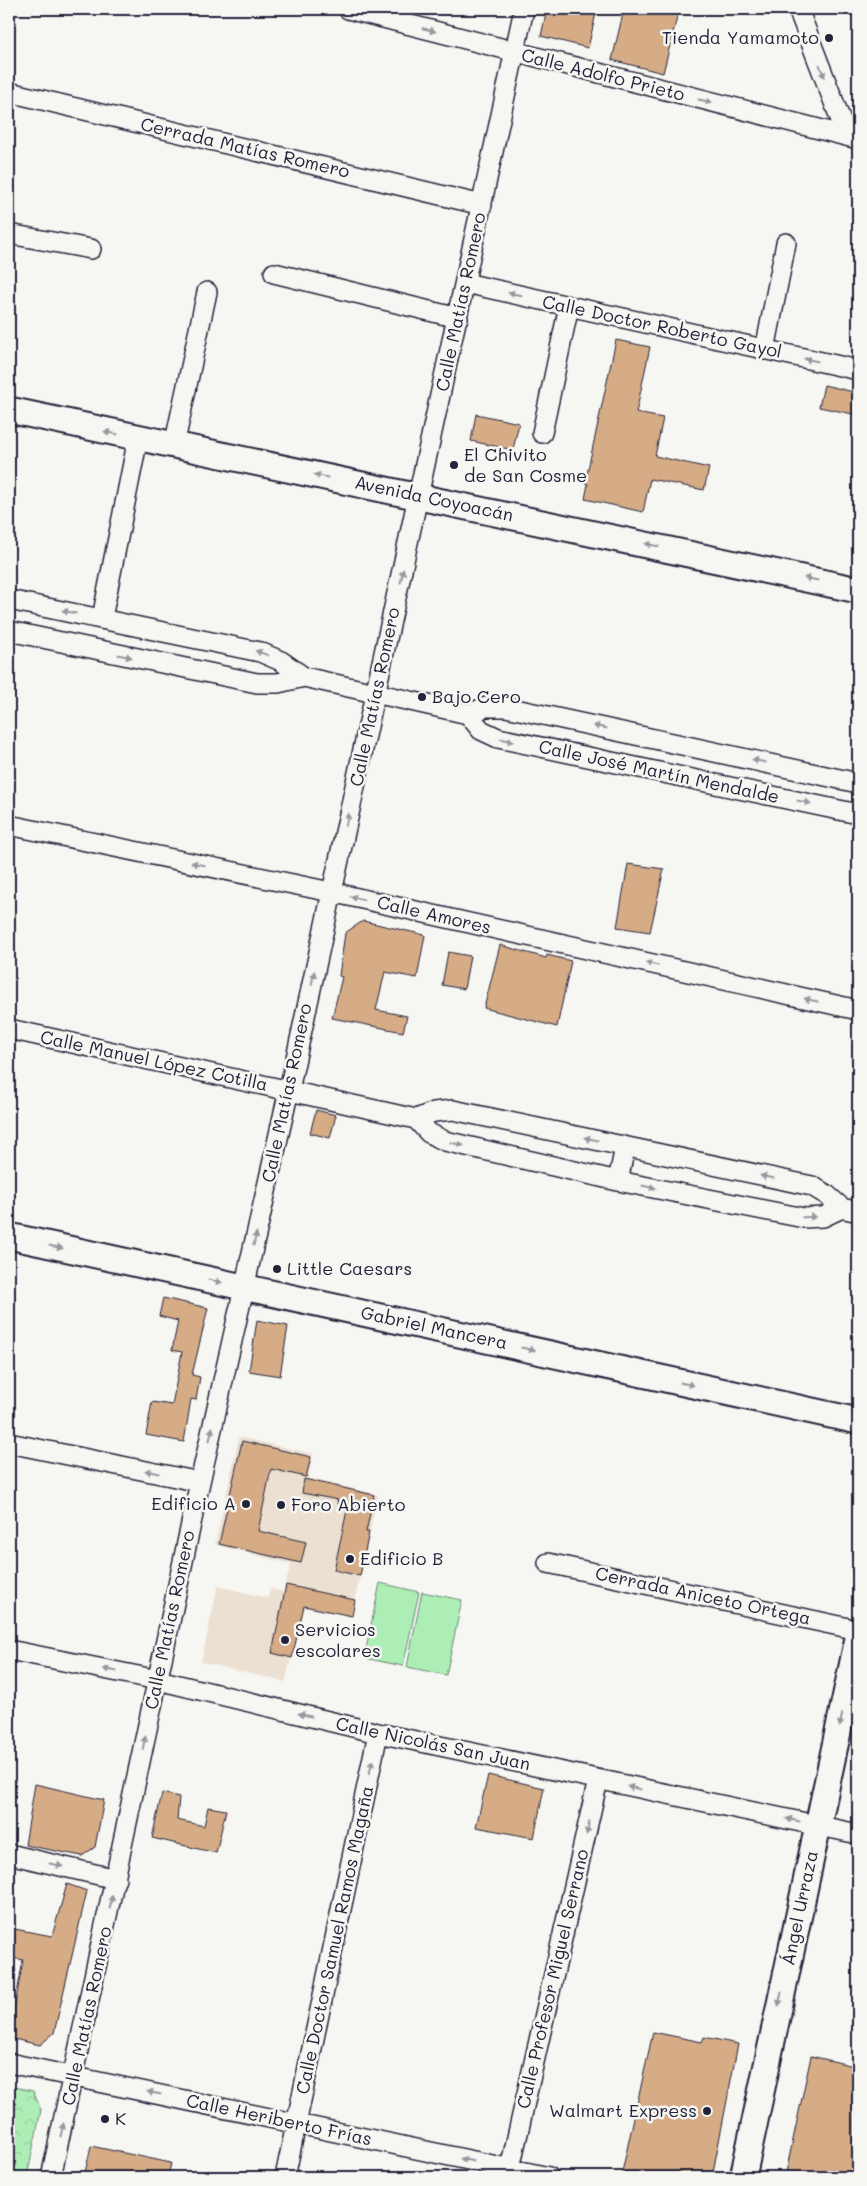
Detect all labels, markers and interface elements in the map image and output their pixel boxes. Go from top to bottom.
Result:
place label: Tienda Yamamoto [662,25,819,49]
one-way arrow [422,26,437,34]
marker: Tienda Yamamoto [823,32,835,44]
street label: Calle Adolfo Prieto [519,42,688,106]
one-way arrow [818,64,826,79]
one-way arrow [698,97,713,105]
street label: Cerrada Matías Romero [138,111,352,183]
street label: Calle Matías Romero [429,210,491,393]
street label: Calle Doctor Roberto Gayol [540,289,784,363]
one-way arrow [508,290,523,298]
one-way arrow [803,356,818,364]
one-way arrow [102,428,118,436]
place label: El Chivito de San Cosme [464,442,587,487]
marker: El Chivito de San Cosme [448,459,460,471]
street label: Avenida Coyoacán [353,469,516,527]
one-way arrow [314,472,329,480]
one-way arrow [643,541,659,549]
one-way arrow [398,567,406,583]
one-way arrow [802,575,818,583]
street label: Calle Matías Romero [343,605,405,788]
one-way arrow [60,607,76,615]
one-way arrow [254,649,269,657]
one-way arrow [117,652,132,660]
place label: Bajo Cero [432,684,521,708]
marker: Bajo Cero [416,691,428,703]
one-way arrow [593,723,608,731]
street label: Calle José Martín Mendalde [537,734,782,808]
one-way arrow [500,736,515,744]
one-way arrow [751,757,767,765]
one-way arrow [796,799,812,807]
one-way arrow [344,811,352,827]
one-way arrow [190,860,206,868]
street label: Calle Amores [375,889,494,939]
one-way arrow [349,894,364,902]
one-way arrow [645,960,660,968]
one-way arrow [309,971,317,986]
one-way arrow [802,995,818,1003]
street label: Calle Matías Romero [255,1001,317,1184]
street label: Calle Manuel López Cotilla [38,1024,270,1096]
one-way arrow [583,1135,599,1143]
one-way arrow [449,1140,464,1148]
one-way arrow [759,1172,775,1180]
one-way arrow [642,1184,658,1192]
one-way arrow [801,1213,817,1221]
one-way arrow [251,1232,259,1247]
one-way arrow [49,1243,65,1251]
place label: Little Caesars [287,1256,412,1280]
marker: Little Caesars [271,1263,283,1275]
one-way arrow [208,1277,223,1285]
street label: Gabriel Mancera [359,1300,510,1354]
one-way arrow [520,1345,535,1353]
one-way arrow [679,1380,694,1388]
one-way arrow [207,1426,215,1442]
one-way arrow [144,1468,160,1476]
place label: Edificio A [151,1491,236,1515]
place label: Foro Abierto [291,1492,406,1516]
marker: Edificio A [240,1498,252,1510]
marker: Foro Abierto [275,1499,287,1511]
street label: Calle Matías Romero [138,1528,200,1711]
place label: Edificio B [360,1546,443,1570]
marker: Edificio B [344,1553,356,1565]
street label: Cerrada Aniceto Ortega [593,1560,813,1630]
place label: Servicios escolares [295,1617,381,1662]
marker: Servicios escolares [279,1634,291,1646]
one-way arrow [101,1666,117,1674]
one-way arrow [297,1711,312,1719]
street label: Calle Nicolás San Juan [334,1711,533,1775]
one-way arrow [837,1713,845,1728]
one-way arrow [141,1735,149,1751]
one-way arrow [367,1759,375,1774]
street label: Calle Doctor Samuel Ramos Magaña [290,1783,378,2096]
one-way arrow [626,1783,642,1791]
one-way arrow [785,1816,801,1824]
one-way arrow [584,1820,592,1835]
street label: Calle Profesor Miguel Serrano [510,1846,594,2111]
street label: Ángel Urraza [775,1848,823,1967]
one-way arrow [49,1861,64,1869]
one-way arrow [107,1895,115,1910]
street label: Calle Matías Romero [55,1924,117,2107]
one-way arrow [776,1991,784,2006]
street label: Calle Heriberto Frías [184,2088,374,2150]
one-way arrow [147,2089,162,2097]
place label: Walmart Express [549,2098,697,2122]
marker: Walmart Express [701,2105,713,2117]
place label: K [115,2106,126,2130]
marker: K [99,2113,111,2125]
one-way arrow [58,2122,66,2137]
one-way arrow [459,2155,475,2163]

